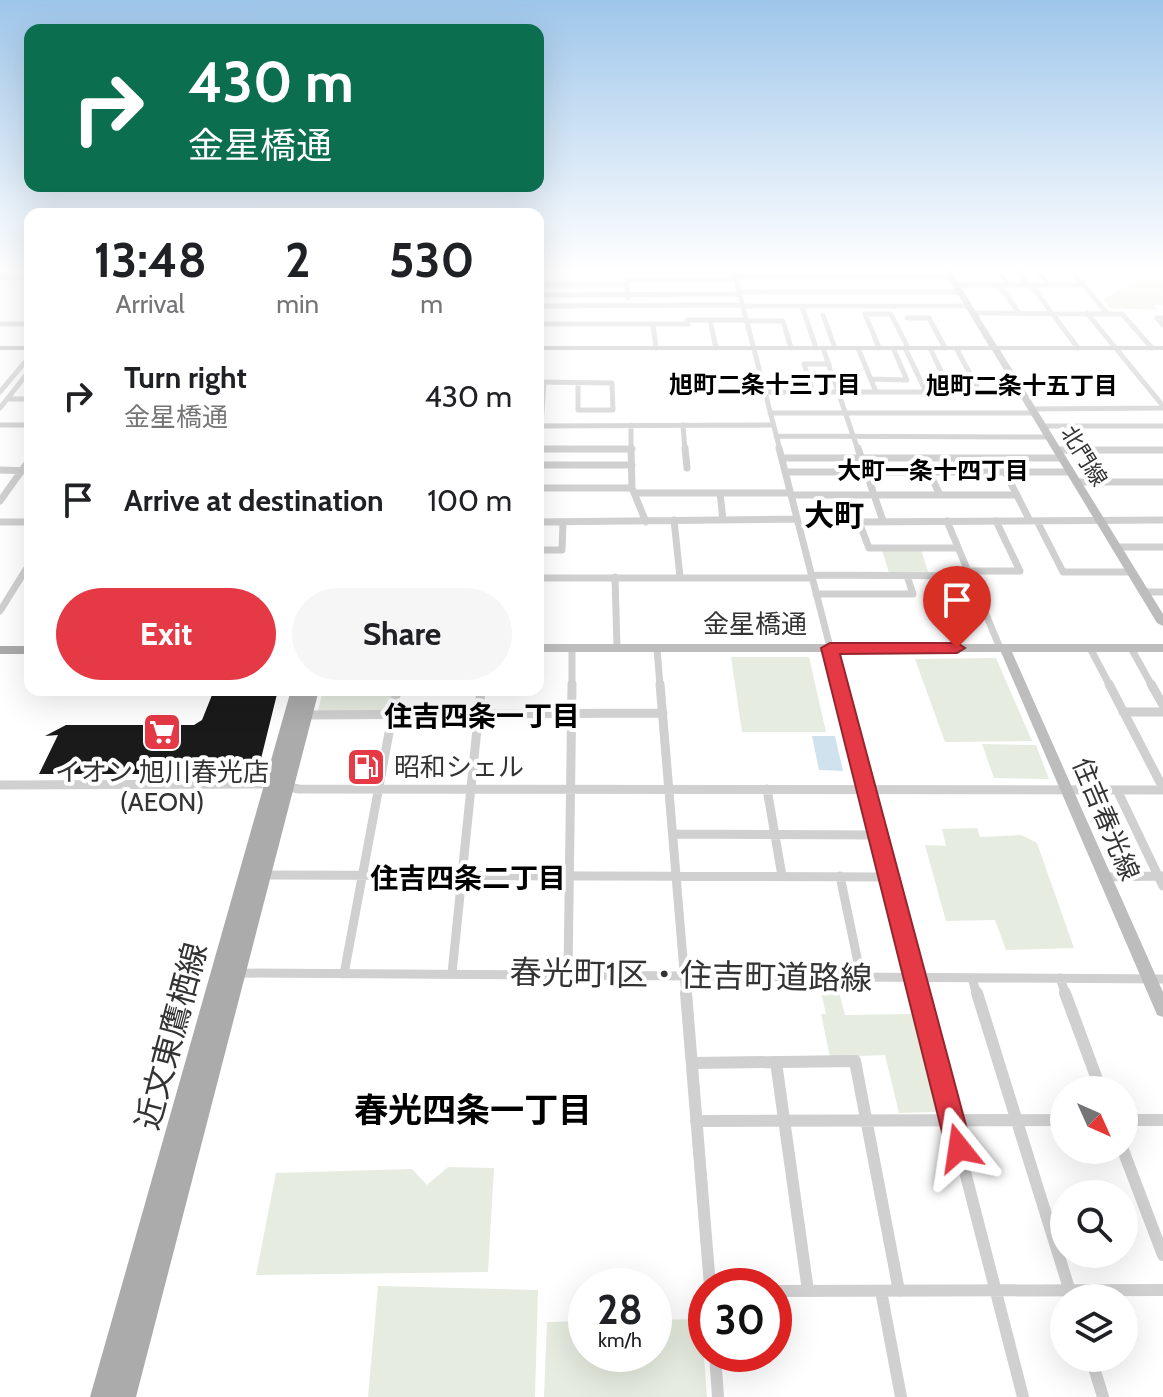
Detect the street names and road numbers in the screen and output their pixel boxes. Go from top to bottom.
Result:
street label: 北門線 [1055,421,1113,491]
street label: 金星橋通 [703,608,807,640]
street label: 住吉春光線 [1066,753,1146,885]
street label: 近文東鷹栖線 [127,938,215,1134]
street label: 春光町1区・住吉町道路線 [509,952,873,998]

